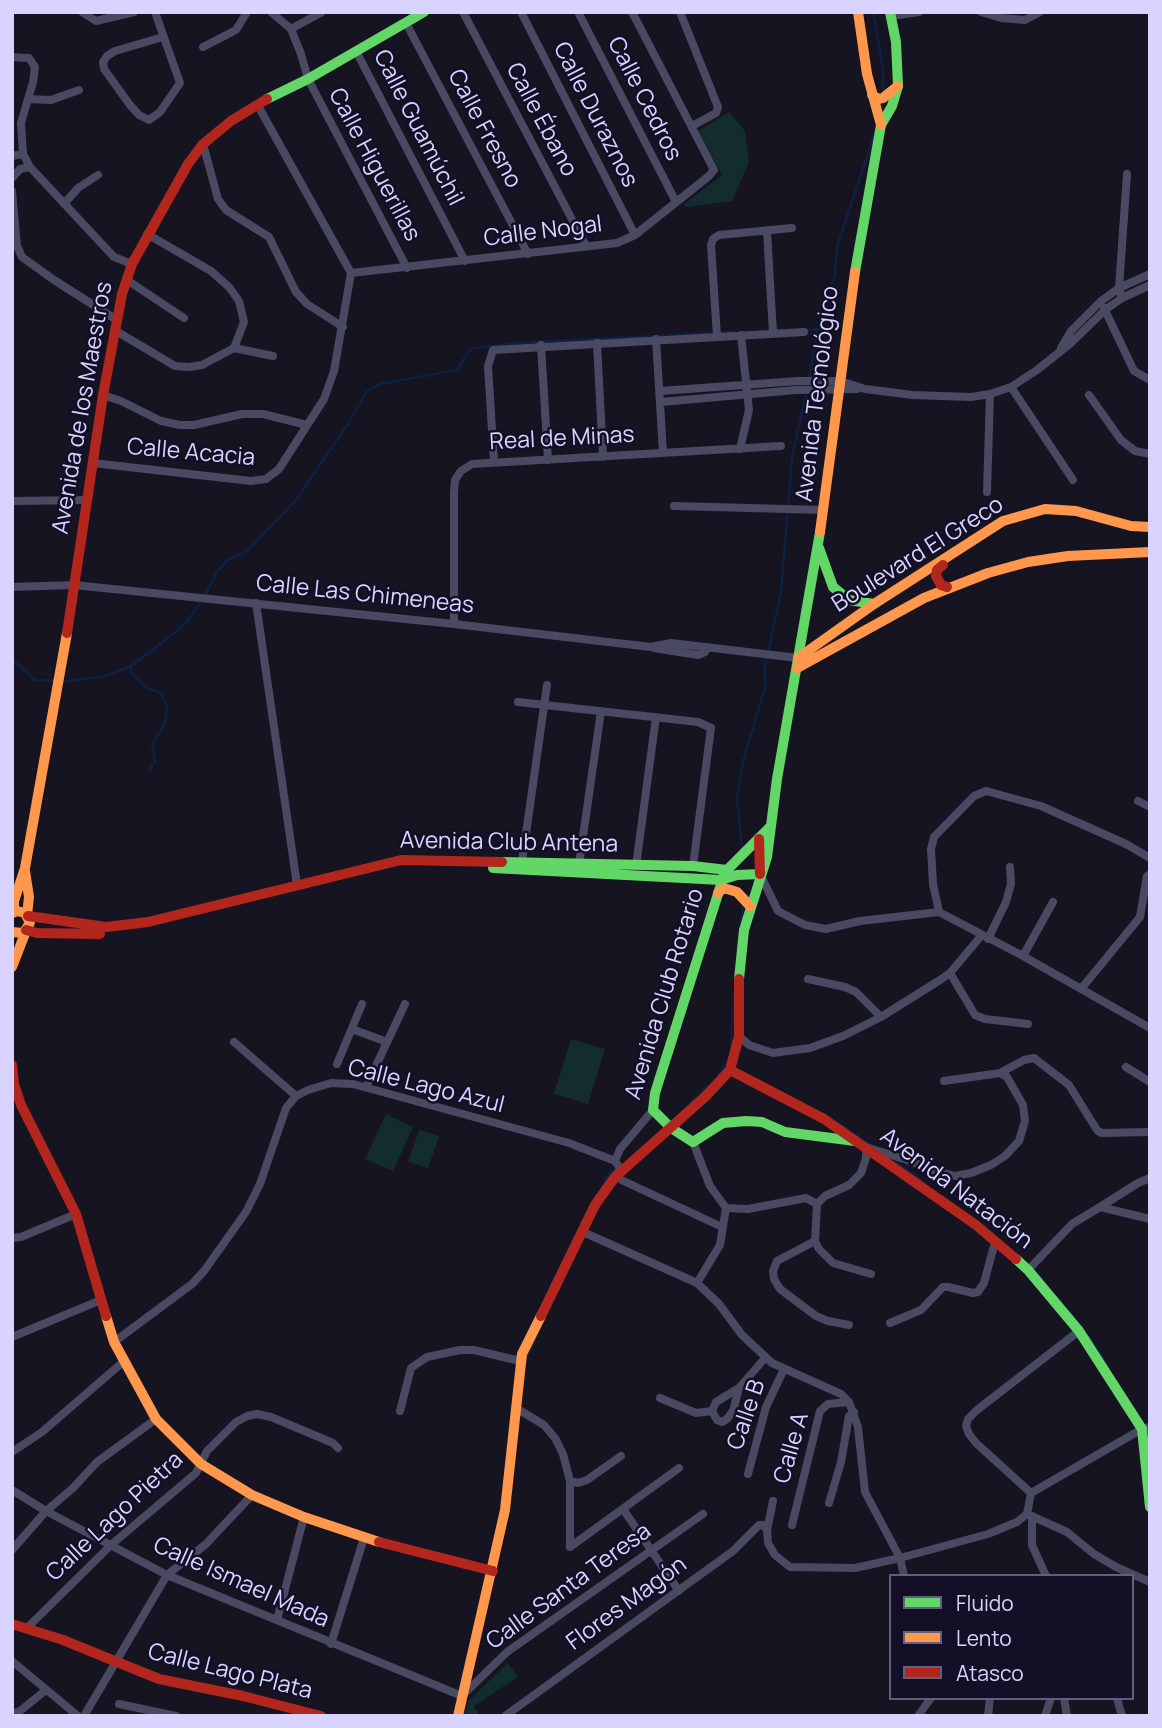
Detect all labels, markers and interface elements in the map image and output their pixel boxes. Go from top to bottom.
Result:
street label: Calle Cedros [601,33,687,165]
street label: Calle Duraznos [547,38,643,192]
street label: Calle Guamúchil [367,46,469,210]
street label: Calle Ébano [500,58,582,182]
street label: Calle Fresno [441,65,527,193]
street label: Calle Higuerillas [322,84,426,246]
street label: Calle Nogal [482,211,604,253]
street label: Avenida de los Maestros [47,280,119,536]
street label: Avenida Tecnológico [791,285,845,503]
street label: Real de Minas [489,421,635,457]
street label: Calle Acacia [126,434,256,472]
street label: Boulevard El Greco [827,491,1009,619]
street label: Calle Las Chimeneas [255,570,475,620]
street label: Avenida Club Antena [400,827,618,859]
street label: Avenida Club Rotario [620,885,710,1103]
street label: Calle Lago Azul [345,1054,507,1120]
street label: Avenida Natación [874,1123,1038,1255]
street label: Calle B [722,1376,772,1454]
street label: Calle A [769,1409,815,1487]
street label: Calle Lago Pietra [41,1447,189,1587]
street label: Calle Santa Teresa [481,1518,657,1656]
street label: Calle Ismael Mada [149,1532,333,1634]
street label: Flores Magón [562,1551,692,1657]
legend [889,1574,1134,1700]
text: Fluido [956,1589,1014,1617]
text: Lento [956,1624,1012,1652]
street label: Calle Lago Plata [145,1638,315,1706]
text: Atasco [956,1659,1024,1687]

